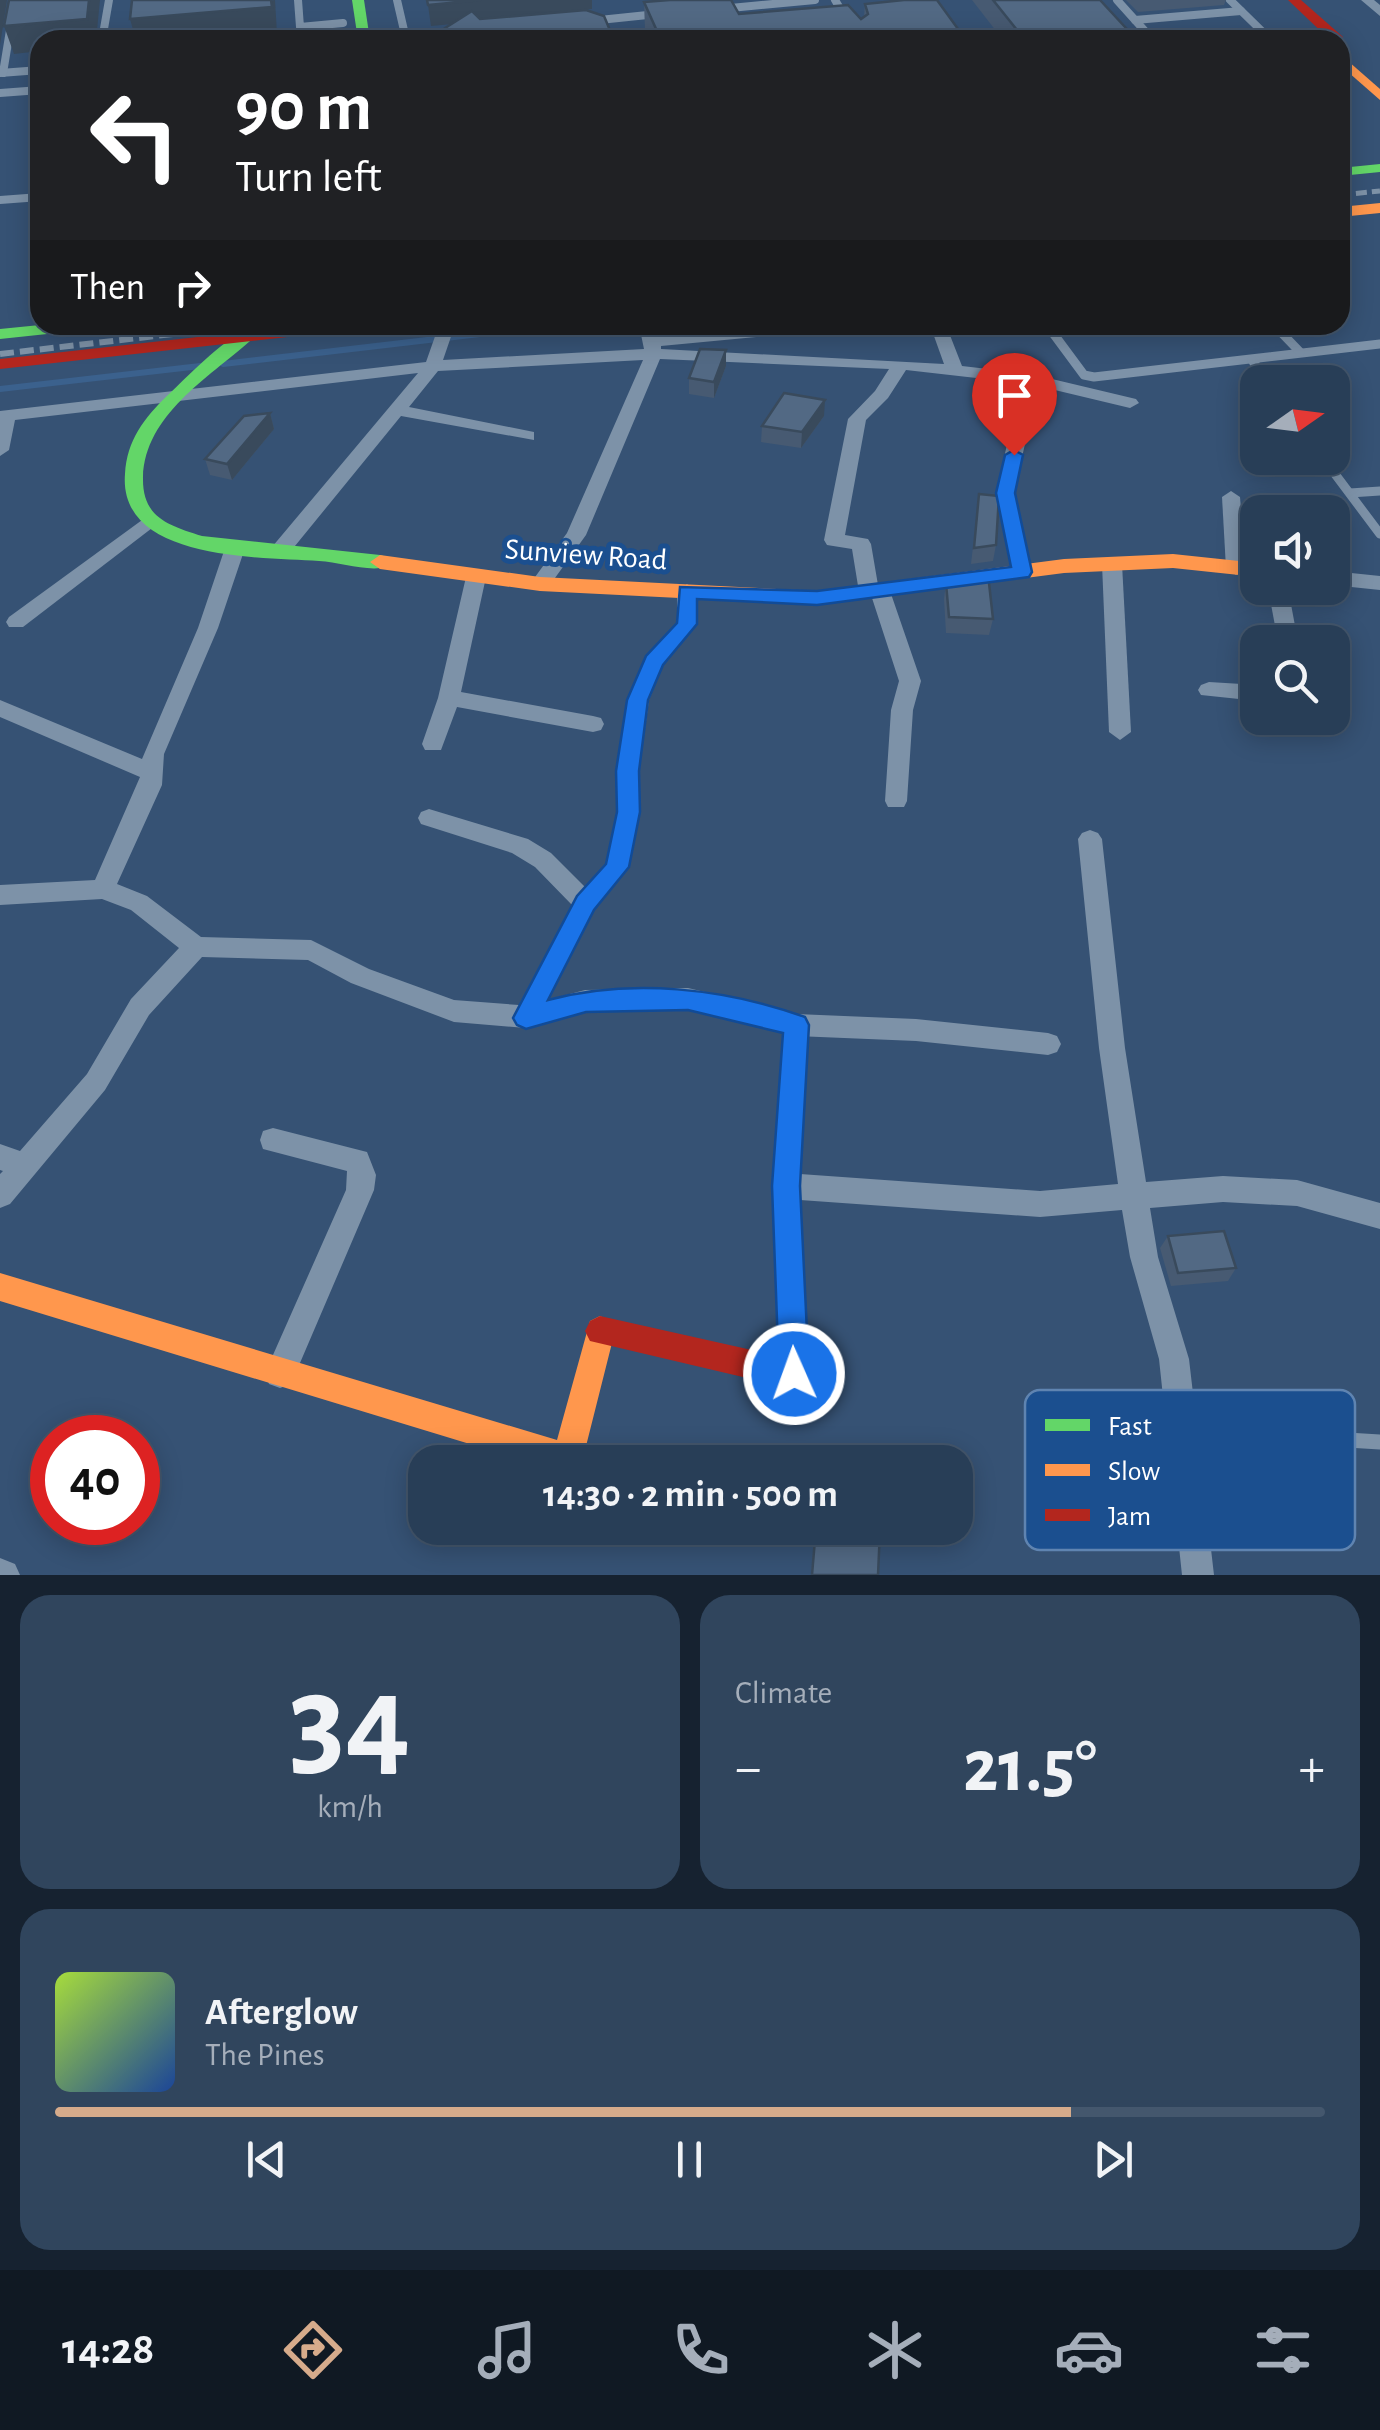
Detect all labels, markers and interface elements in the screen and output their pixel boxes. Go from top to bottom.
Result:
icon: left [70,70,200,200]
text: 90 m [235,73,372,143]
text: Turn left [235,155,382,200]
icon: right [165,260,220,315]
text: Then [70,269,145,307]
pin [972,353,1057,456]
north arrow [1240,365,1350,475]
map controls [1240,365,1350,735]
icon: arrive [987,368,1042,423]
button: sound [1240,495,1350,605]
street label: Sunview Road [504,534,668,576]
button: search [1240,625,1350,735]
position arrow [742,1322,846,1426]
legend [1025,1390,1355,1550]
text: Fast [1108,1413,1152,1441]
speed limit sign: 40 [30,1415,160,1545]
text: Slow [1108,1458,1160,1486]
text: 14:30 · 2 min · 500 m [543,1476,838,1514]
text: Jam [1108,1503,1151,1531]
text: 34 [289,1658,411,1788]
text: Climate [735,1677,832,1709]
text: 21.5° [963,1730,1097,1805]
text: − [735,1741,761,1796]
text: + [1299,1741,1325,1796]
text: km/h [317,1791,383,1823]
text: Afterglow [205,1994,358,2032]
text: The Pines [205,2039,325,2071]
icon: previous [239,2132,294,2187]
icon: pause [662,2132,717,2187]
icon: next [1086,2132,1141,2187]
icon: directions [278,2315,348,2385]
icon: music [472,2315,542,2385]
icon: phone [666,2315,736,2385]
icon: climate [860,2315,930,2385]
icon: car [1054,2315,1124,2385]
icon: filters [1248,2315,1318,2385]
text: 14:28 [62,2327,154,2372]

